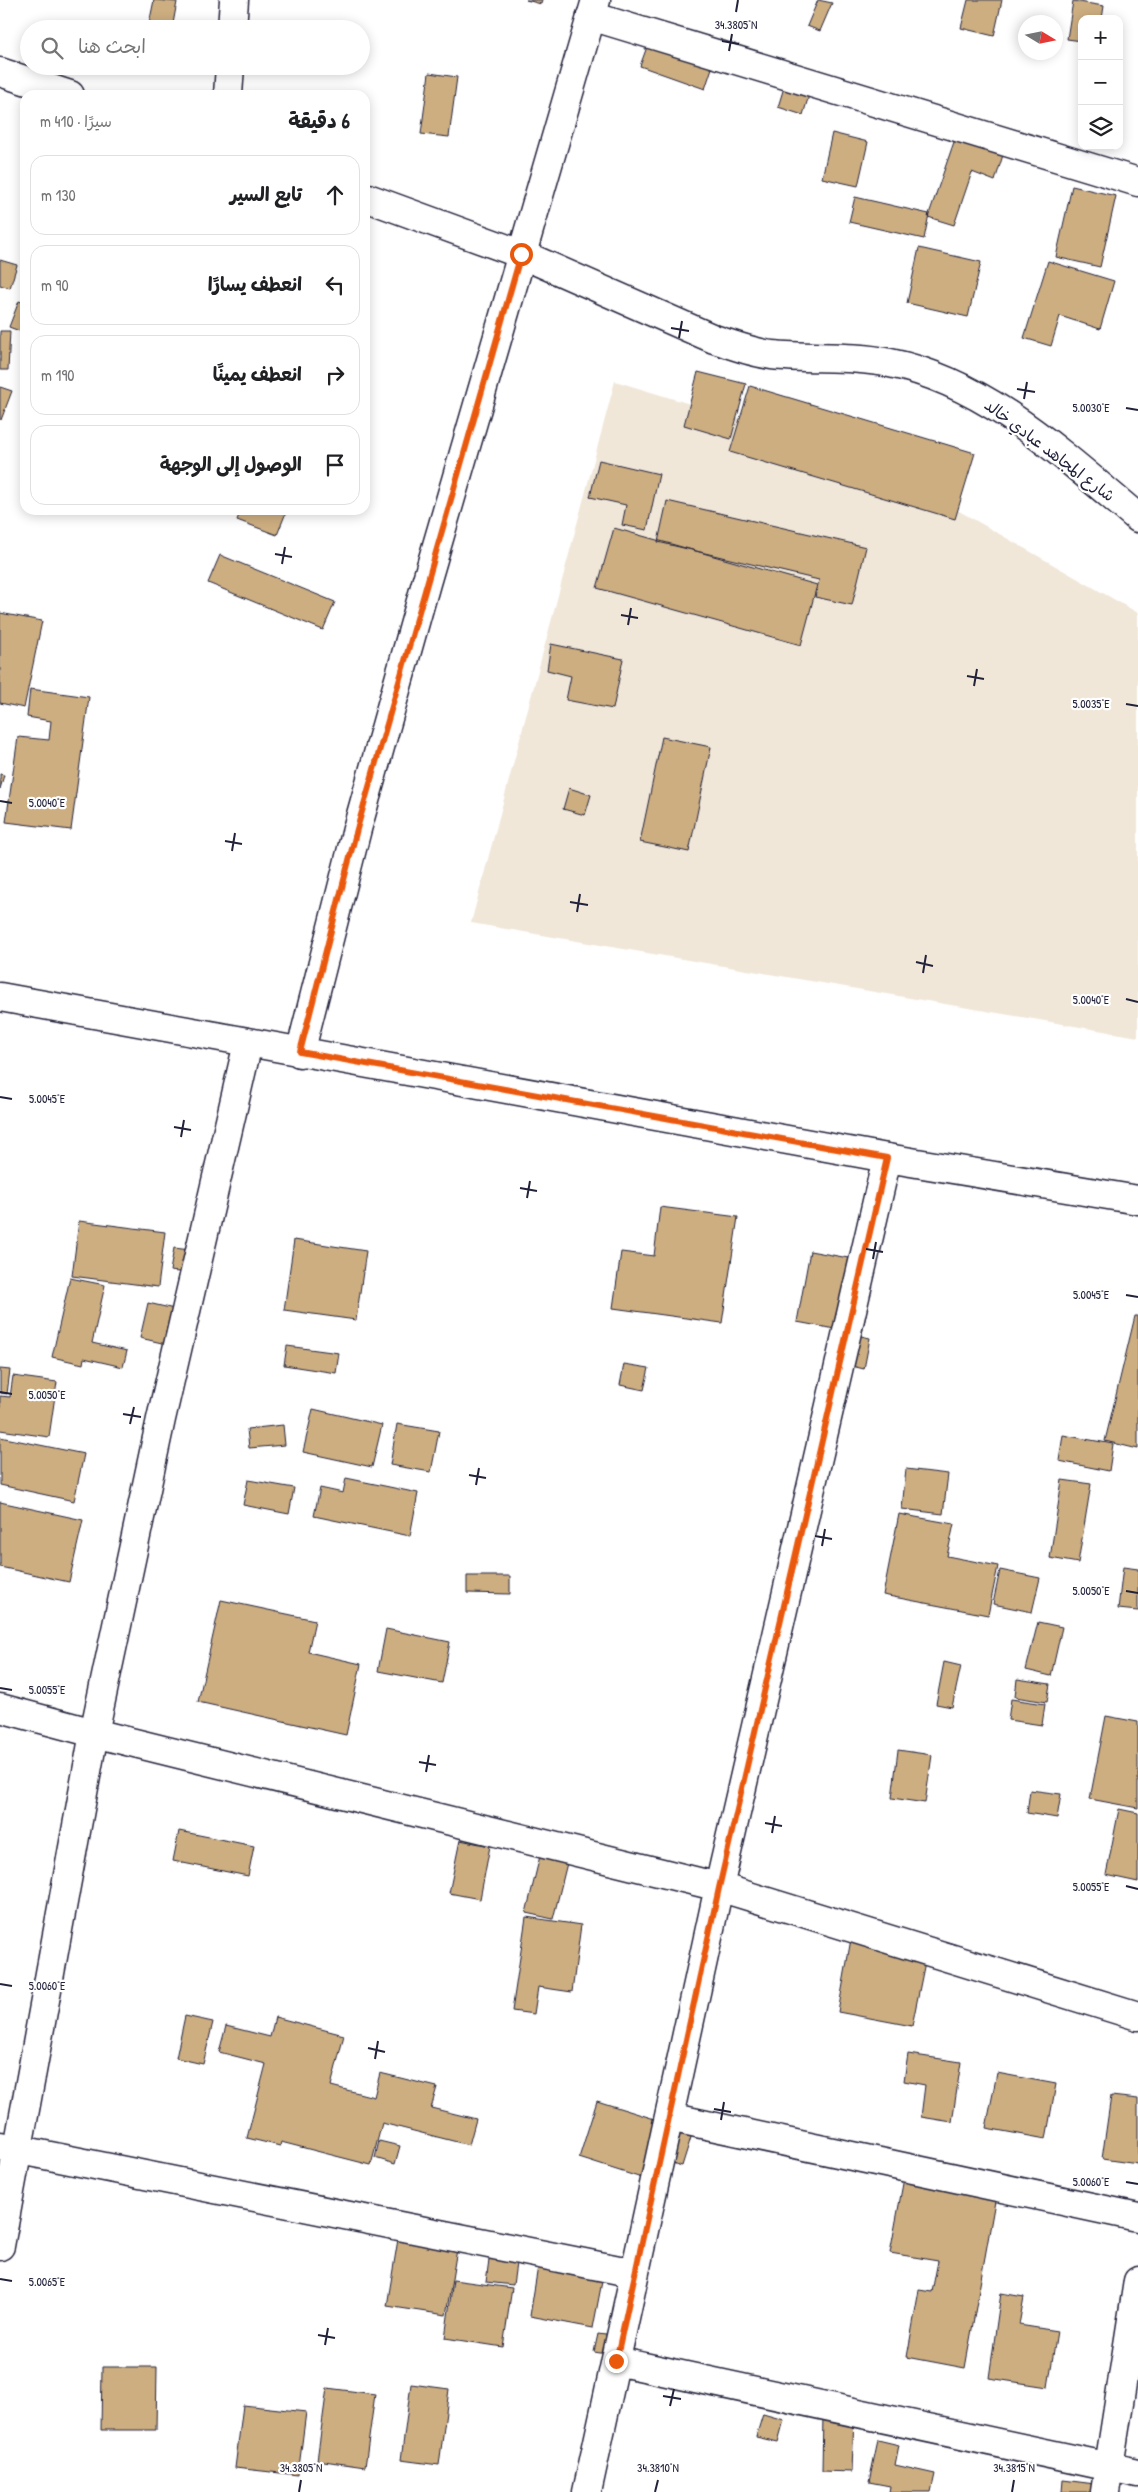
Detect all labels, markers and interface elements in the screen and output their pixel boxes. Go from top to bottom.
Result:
north arrow [1018,15,1063,60]
map controls [1078,15,1123,150]
button: + [1078,15,1123,60]
text: 34.3805°N [715,16,757,33]
search box [20,20,370,75]
text: ابحث هنا [78,33,146,59]
icon: search [38,34,66,62]
button: − [1078,60,1123,105]
button: layers [1078,105,1123,150]
text: 6 دقيقة [288,106,350,135]
text: سيرًا · 410 m [40,110,112,132]
text: تابع السير [230,181,302,207]
icon: ahead [321,181,349,209]
text: 130 m [41,184,76,206]
route start [510,243,533,266]
text: انعطف يسارًا [208,271,302,297]
icon: left [321,271,349,299]
text: 90 m [41,274,69,296]
text: انعطف يمينًا [213,361,302,387]
icon: right [321,361,349,389]
text: 190 m [41,364,74,386]
street label: شارع المجاهد عبادي خالد [980,394,1120,507]
text: 5.0030°E [1072,399,1110,416]
text: الوصول إلى الوجهة [160,451,302,477]
icon: arrive [321,451,349,479]
text: 5.0035°E [1073,695,1110,712]
text: 5.0040°E [29,794,66,811]
text: 5.0040°E [1073,991,1110,1008]
text: 5.0045°E [29,1090,66,1107]
text: 5.0045°E [1073,1286,1110,1303]
text: 5.0050°E [29,1386,66,1403]
text: 5.0050°E [1073,1582,1110,1599]
text: 5.0055°E [29,1681,66,1698]
text: 5.0055°E [1073,1878,1110,1895]
text: 5.0060°E [29,1977,66,1994]
text: 5.0060°E [1073,2173,1110,2190]
text: 5.0065°E [29,2273,66,2290]
route end [605,2350,628,2373]
text: 34.3805°N [280,2459,322,2476]
text: 34.3810°N [637,2459,679,2476]
text: 34.3815°N [993,2459,1035,2476]

